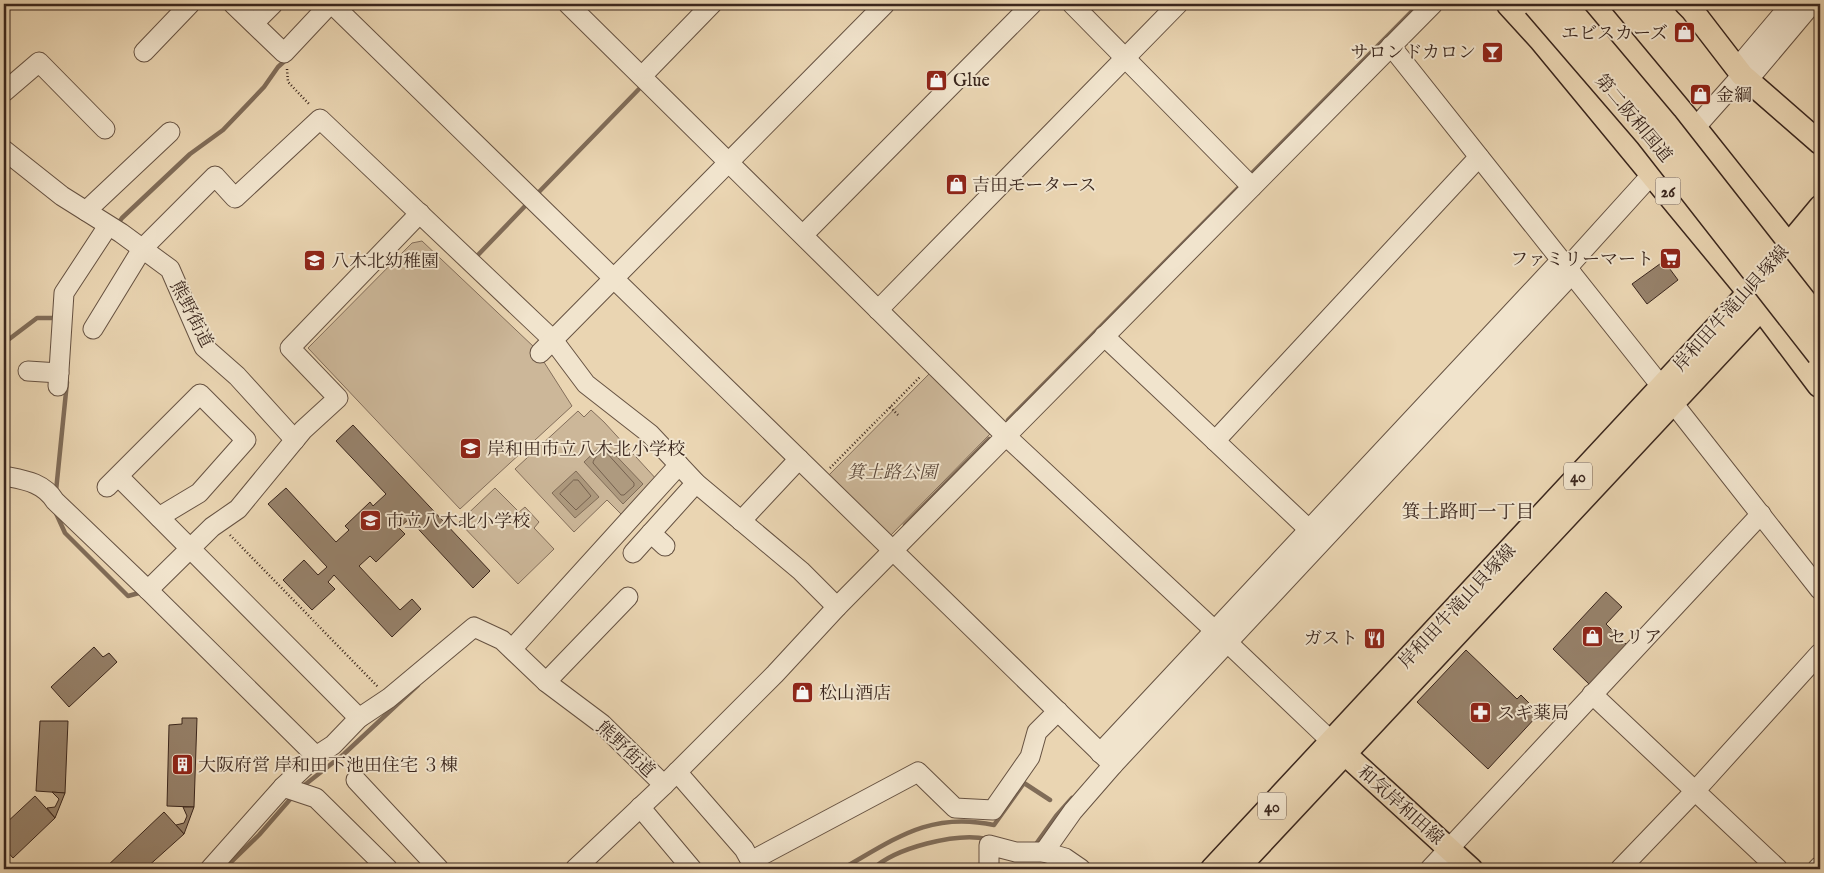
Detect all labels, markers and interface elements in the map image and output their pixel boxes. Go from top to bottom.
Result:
shop icon: エビスカーズ [1672,21,1696,45]
place label: エビスカーズ [1561,23,1668,46]
bar icon: サロンドカロン [1480,40,1504,64]
place label: サロンドカロン [1351,42,1476,65]
shop icon: Glue [925,68,949,92]
place label: Glue [953,70,990,93]
street label: 第二阪和国道 [1589,70,1676,168]
shop icon: 金綱 [1688,83,1712,107]
place label: 金綱 [1716,85,1752,108]
shop icon: 吉田モータース [944,173,968,197]
place label: 吉田モータース [972,175,1096,198]
road number: 26 [1656,178,1680,205]
street label: 岸和田牛滝山貝塚線 [1669,241,1795,377]
supermarket icon: ファミリーマート [1658,247,1682,271]
school or university icon: 八木北幼稚園 [303,249,327,273]
place label: ファミリーマート [1510,249,1654,272]
place label: 八木北幼稚園 [331,251,439,274]
street label: 熊野街道 [164,277,217,352]
school or university icon: 岸和田市立八木北小学校 [459,437,483,461]
place label: 岸和田市立八木北小学校 [487,439,685,462]
park label: 箕土路公園 [847,462,940,485]
road number: 40 [1564,462,1592,490]
district label: 箕土路町一丁目 [1401,501,1535,525]
school or university icon: 市立八木北小学校 [358,509,382,533]
place label: 市立八木北小学校 [386,511,530,534]
street label: 岸和田牛滝山貝塚線 [1394,540,1522,674]
shop icon: セリア [1580,625,1604,649]
restaurant icon: ガスト [1362,626,1386,650]
place label: セリア [1608,627,1662,650]
place label: ガスト [1304,628,1358,651]
shop icon: 松山酒店 [791,681,815,705]
place label: 松山酒店 [819,683,891,706]
pharmacy icon: スギ薬局 [1469,701,1493,725]
place label: スギ薬局 [1497,703,1569,726]
street label: 熊野街道 [591,717,659,783]
building icon: 大阪府営 岸和田下池田住宅 ３棟 [170,753,194,777]
place label: 大阪府営 岸和田下池田住宅 ３棟 [198,755,458,778]
street label: 和気岸和田線 [1352,761,1448,851]
road number: 40 [1258,792,1286,819]

